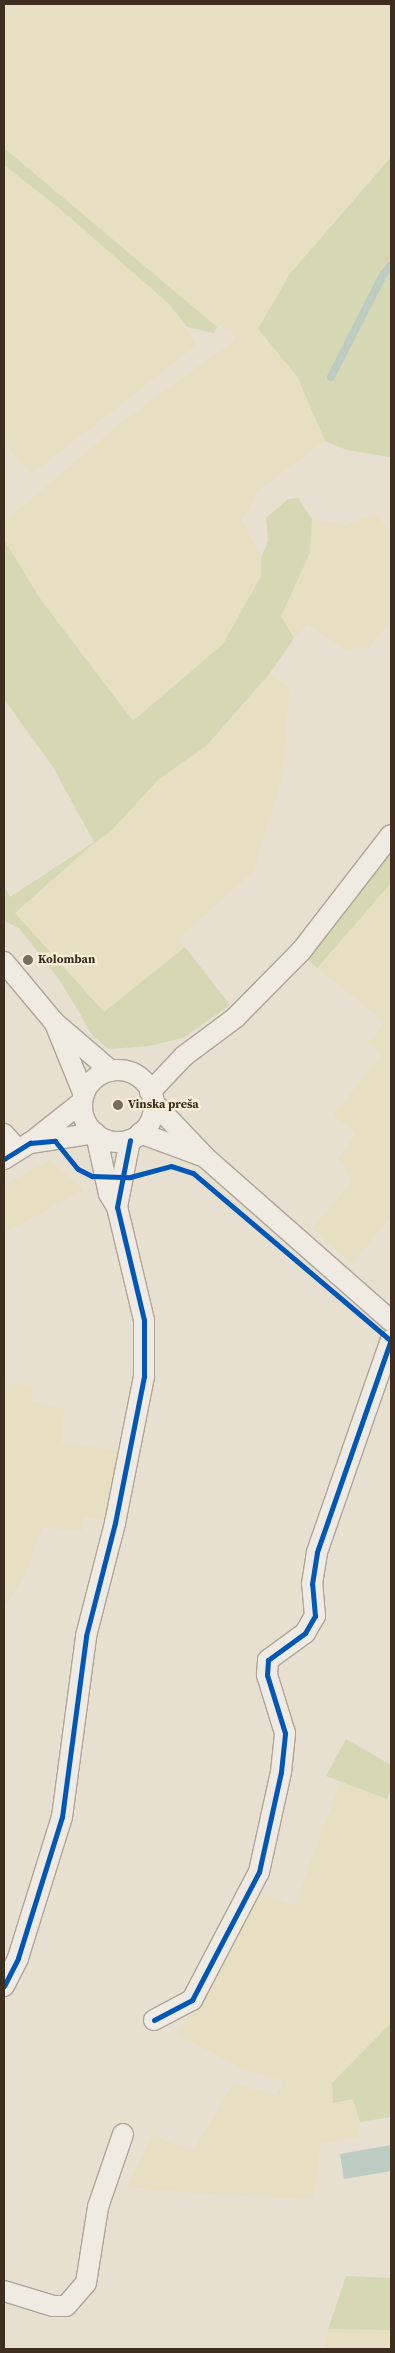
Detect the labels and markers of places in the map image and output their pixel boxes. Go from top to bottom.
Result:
place label: Kolomban [38,953,95,967]
marker: Kolomban [22,954,34,966]
place label: Vinska preša [128,1098,199,1112]
marker: Vinska preša [112,1099,124,1111]

